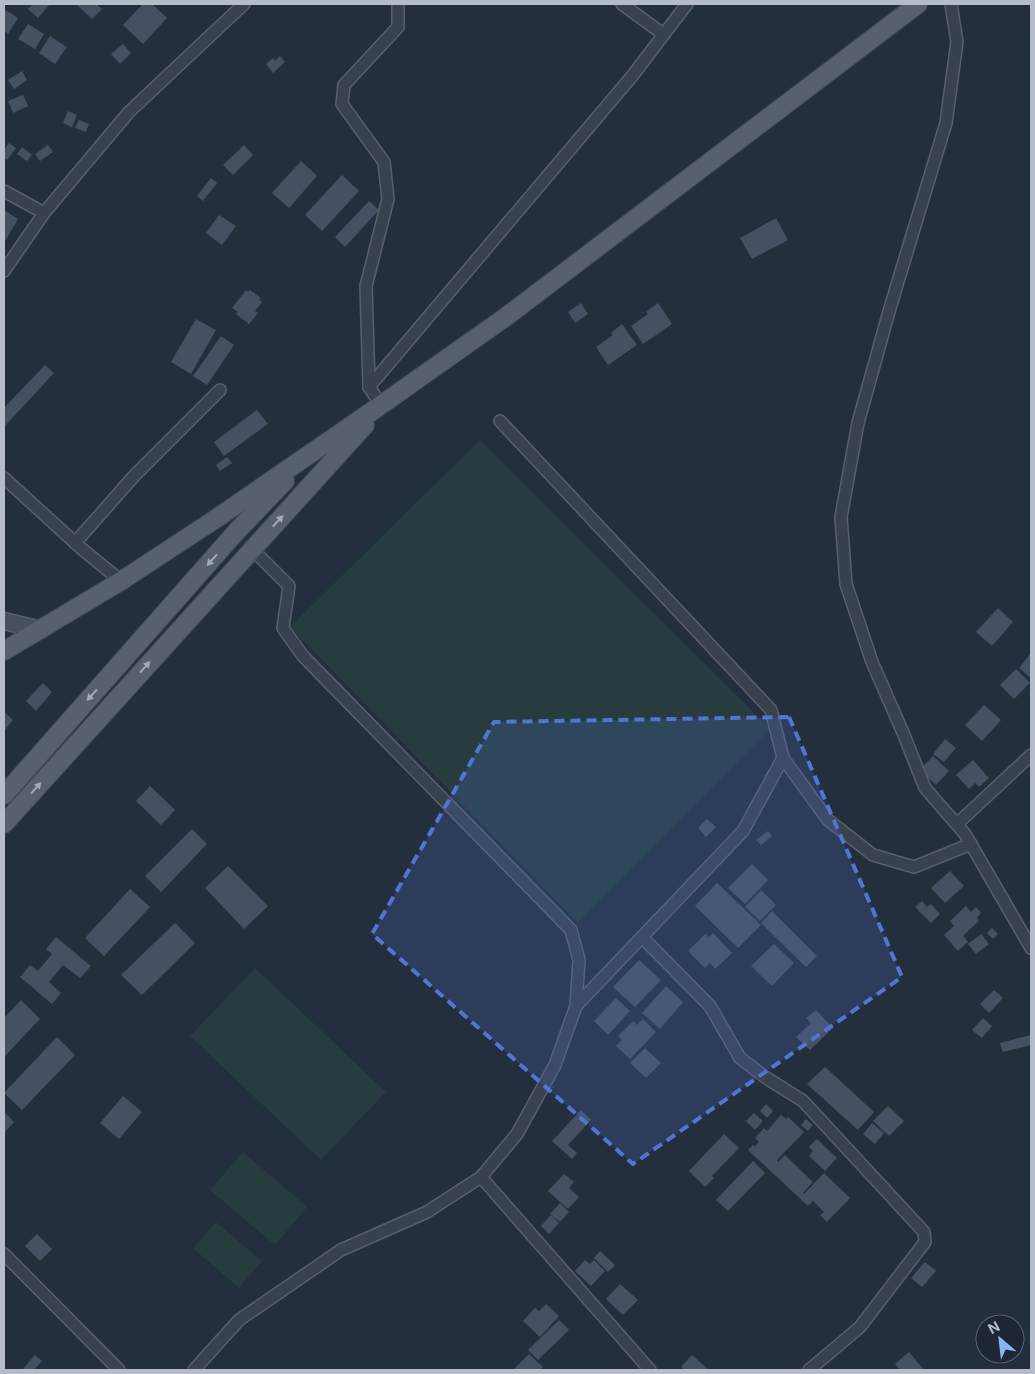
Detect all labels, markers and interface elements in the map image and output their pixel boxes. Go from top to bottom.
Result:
one-way arrow [272,515,284,527]
one-way arrow [206,554,217,567]
one-way arrow [139,661,151,673]
one-way arrow [86,688,98,700]
one-way arrow [31,781,42,794]
north arrow [975,1314,1025,1364]
text: N [985,1317,1002,1337]

